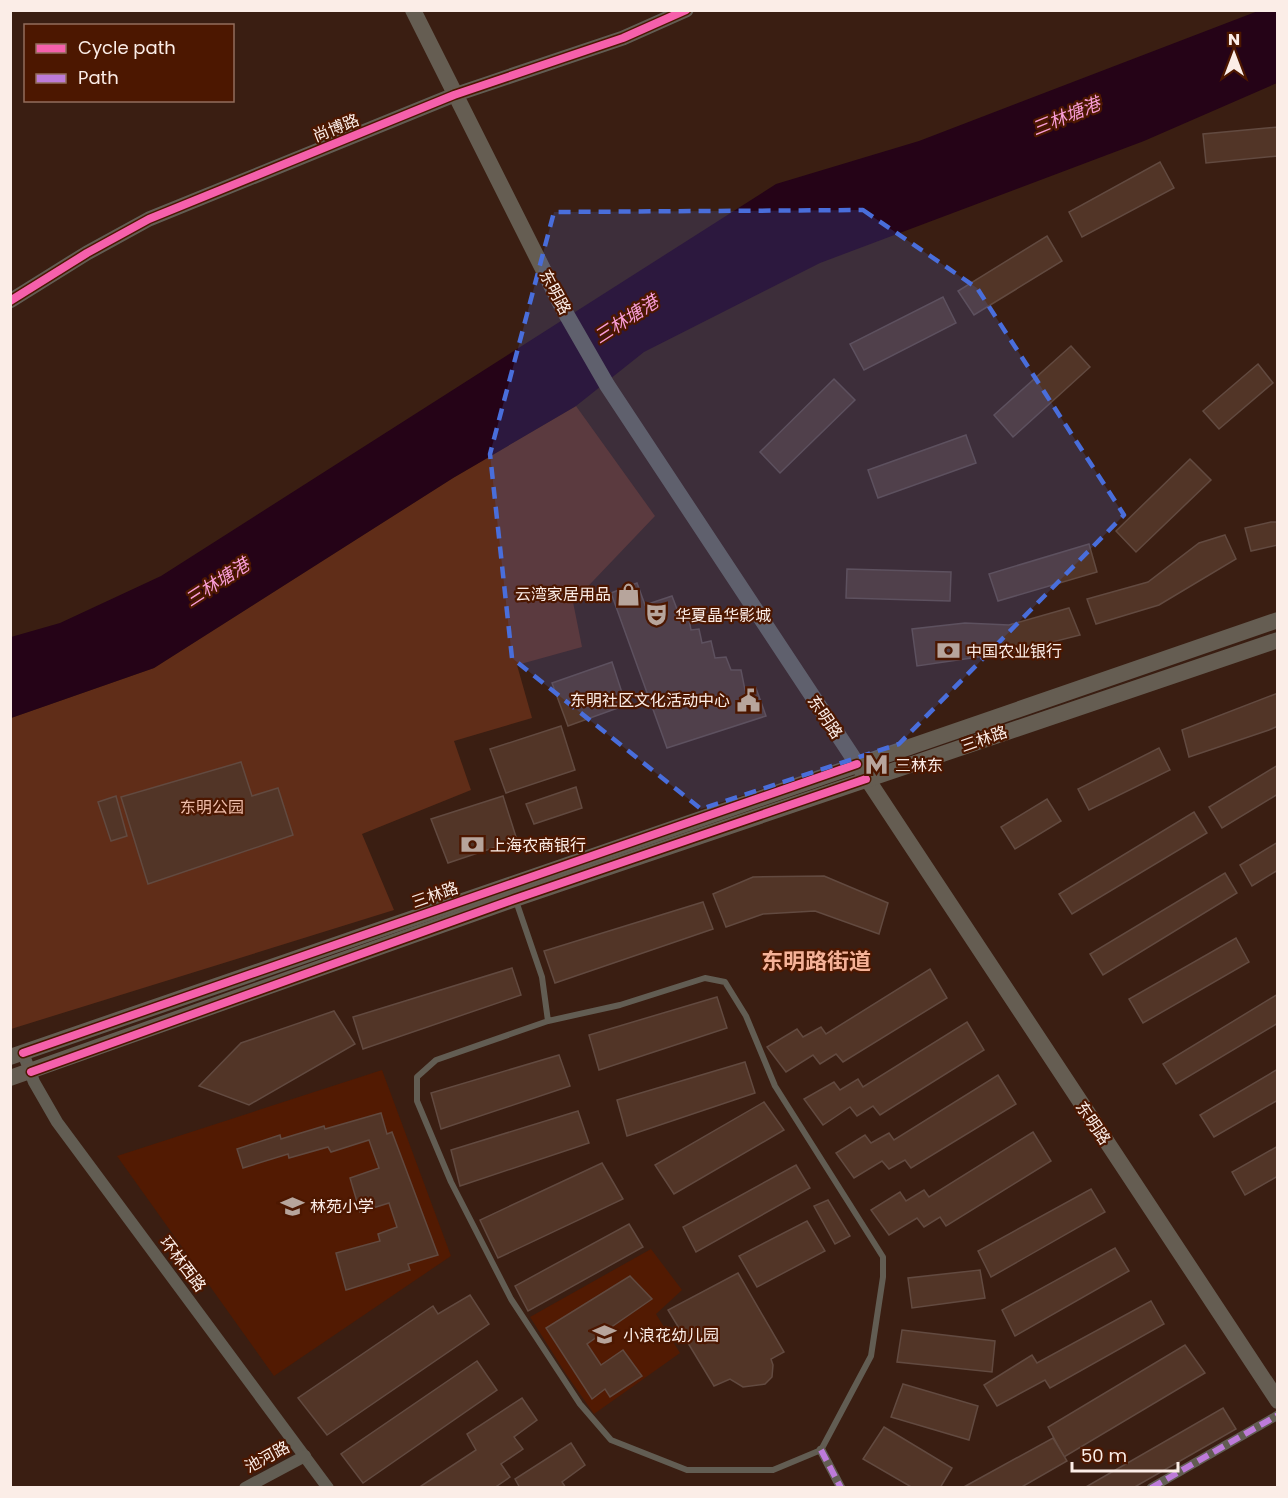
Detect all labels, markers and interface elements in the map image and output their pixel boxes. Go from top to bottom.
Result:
legend [24,24,234,102]
north arrow [1204,24,1264,84]
text: N [1228,28,1240,51]
text: Cycle path [78,35,176,60]
text: Path [78,65,119,90]
water label: 三林塘港 [1028,90,1107,141]
street label: 尚博路 [309,108,363,148]
street label: 东明路 [534,265,576,319]
water label: 三林塘港 [589,287,666,349]
water label: 三林塘港 [180,550,257,612]
shop icon: 云湾家居用品 [616,581,642,607]
place label: 云湾家居用品 [515,583,611,606]
theatre icon: 华夏晶华影城 [644,602,670,628]
place label: 华夏晶华影城 [675,604,771,627]
bank icon: 中国农业银行 [935,638,961,664]
place label: 中国农业银行 [966,640,1062,663]
public building icon: 东明社区文化活动中心 [735,687,761,713]
place label: 东明社区文化活动中心 [570,689,730,712]
street label: 东明路 [802,691,848,743]
street label: 三林路 [958,720,1010,758]
metro station icon: 三林东 [864,752,890,778]
place label: 三林东 [895,754,943,777]
park label: 东明公园 [180,796,244,819]
bank icon: 上海农商银行 [459,832,485,858]
place label: 上海农商银行 [490,834,586,857]
street label: 三林路 [409,876,461,914]
district label: 东明路街道 [761,946,871,977]
street label: 东明路 [1070,1097,1116,1149]
school or university icon: 林苑小学 [279,1193,305,1219]
place label: 林苑小学 [310,1195,374,1218]
street label: 环林西路 [155,1232,211,1296]
school or university icon: 小浪花幼儿园 [592,1322,618,1348]
place label: 小浪花幼儿园 [623,1324,719,1347]
scale bar [1072,1435,1178,1473]
street label: 池河路 [240,1436,294,1478]
text: 50 m [1081,1443,1127,1468]

